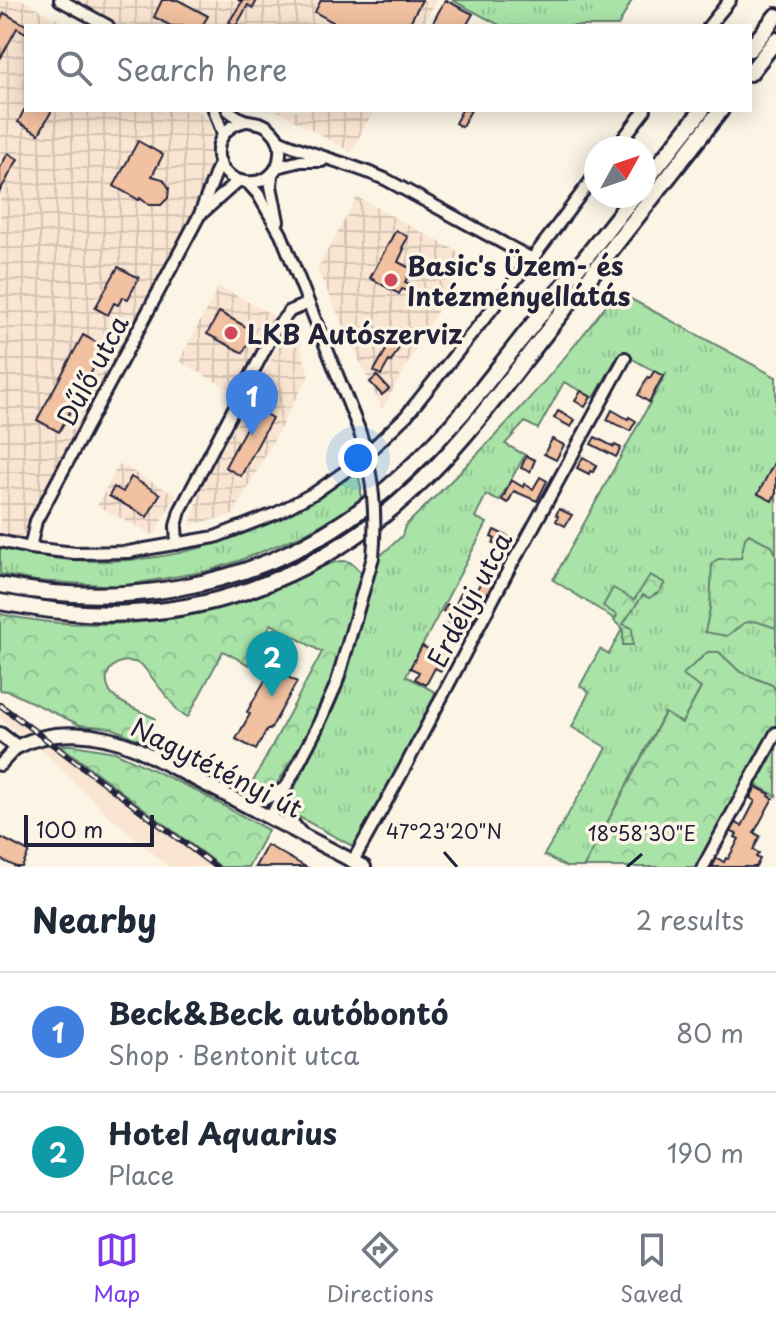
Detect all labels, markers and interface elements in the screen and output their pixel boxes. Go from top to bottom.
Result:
search box [24,24,752,112]
icon: search [52,46,96,90]
text: Search here [116,46,288,91]
north arrow [584,136,656,208]
place label: Basic's Üzem- és Intézményellátás [407,246,631,315]
marker: Basic's Üzem- és Intézményellátás [382,271,400,289]
street label: Dűlő utca [47,307,138,432]
place label: LKB Autószerviz [247,314,463,353]
marker: LKB Autószerviz [222,324,240,342]
pin: 1 [226,370,278,436]
your location [338,438,378,478]
street label: Erdélyi utca [417,524,521,674]
pin: 2 [246,631,298,697]
street label: Nagytétényi út [124,707,310,827]
scale bar [24,811,154,847]
text: 100 m [36,812,103,845]
text: 47°23'20"N [386,816,502,846]
text: 18°58'30"E [588,818,696,848]
text: Nearby [32,893,157,945]
text: 2 results [636,900,744,939]
text: Beck&Beck autóbontó [108,990,448,1035]
text: 1 [52,1013,64,1052]
text: 80 m [676,1013,744,1052]
text: Shop · Bentonit utca [108,1035,359,1074]
text: Hotel Aquarius [108,1110,337,1155]
text: 2 [49,1133,67,1172]
text: 190 m [667,1133,744,1172]
text: Place [108,1155,174,1194]
tab: Map [93,1228,140,1309]
tab: Directions [327,1228,434,1309]
tab: Saved [620,1228,683,1309]

